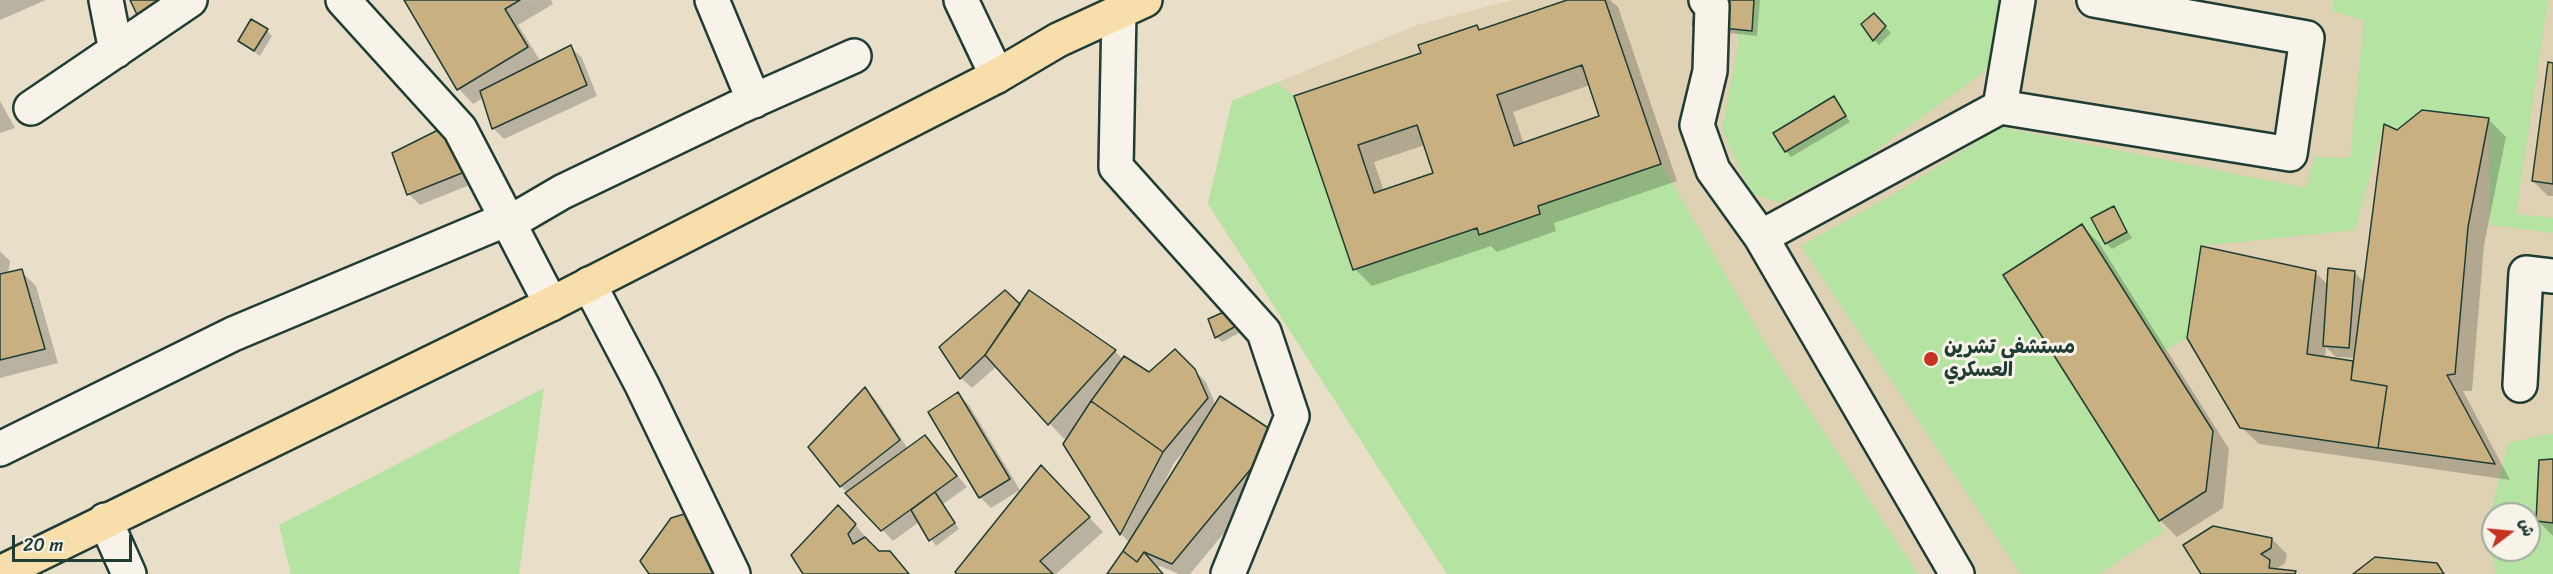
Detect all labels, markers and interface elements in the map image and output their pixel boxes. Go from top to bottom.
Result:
place label: مستشفى تشرين العسكري [1944,336,2075,383]
marker: مستشفى تشرين العسكري [1922,350,1940,368]
north arrow [2481,502,2541,562]
text: ش [2510,515,2543,540]
scale bar [15,523,135,561]
text: 20 m [23,529,63,561]

